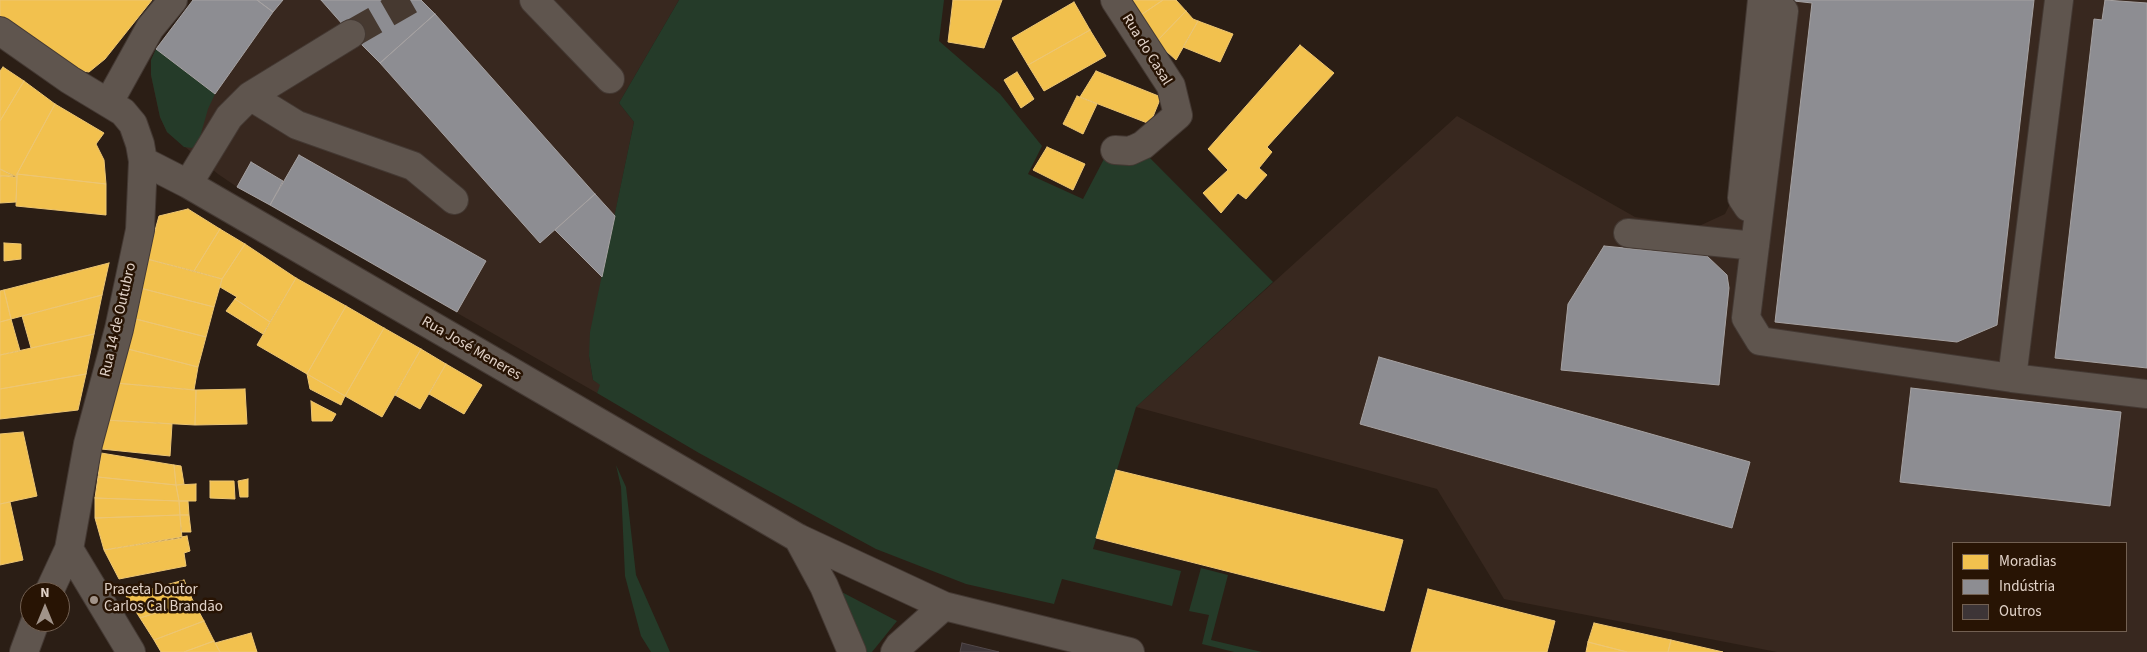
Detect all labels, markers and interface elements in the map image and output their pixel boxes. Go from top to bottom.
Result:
street label: Rua do Casal [1117,11,1175,89]
street label: Rua 14 de Outubro [97,261,141,379]
street label: Rua José Meneres [418,313,524,385]
legend [1952,542,2127,632]
text: Moradias [1999,551,2056,572]
text: Indústria [1999,576,2055,597]
north arrow [20,582,70,632]
place label: Praceta Doutor Carlos Cal Brandão [104,582,223,617]
text: N [40,583,50,603]
marker: Praceta Doutor Carlos Cal Brandão [88,594,100,606]
text: Outros [1999,601,2042,622]

